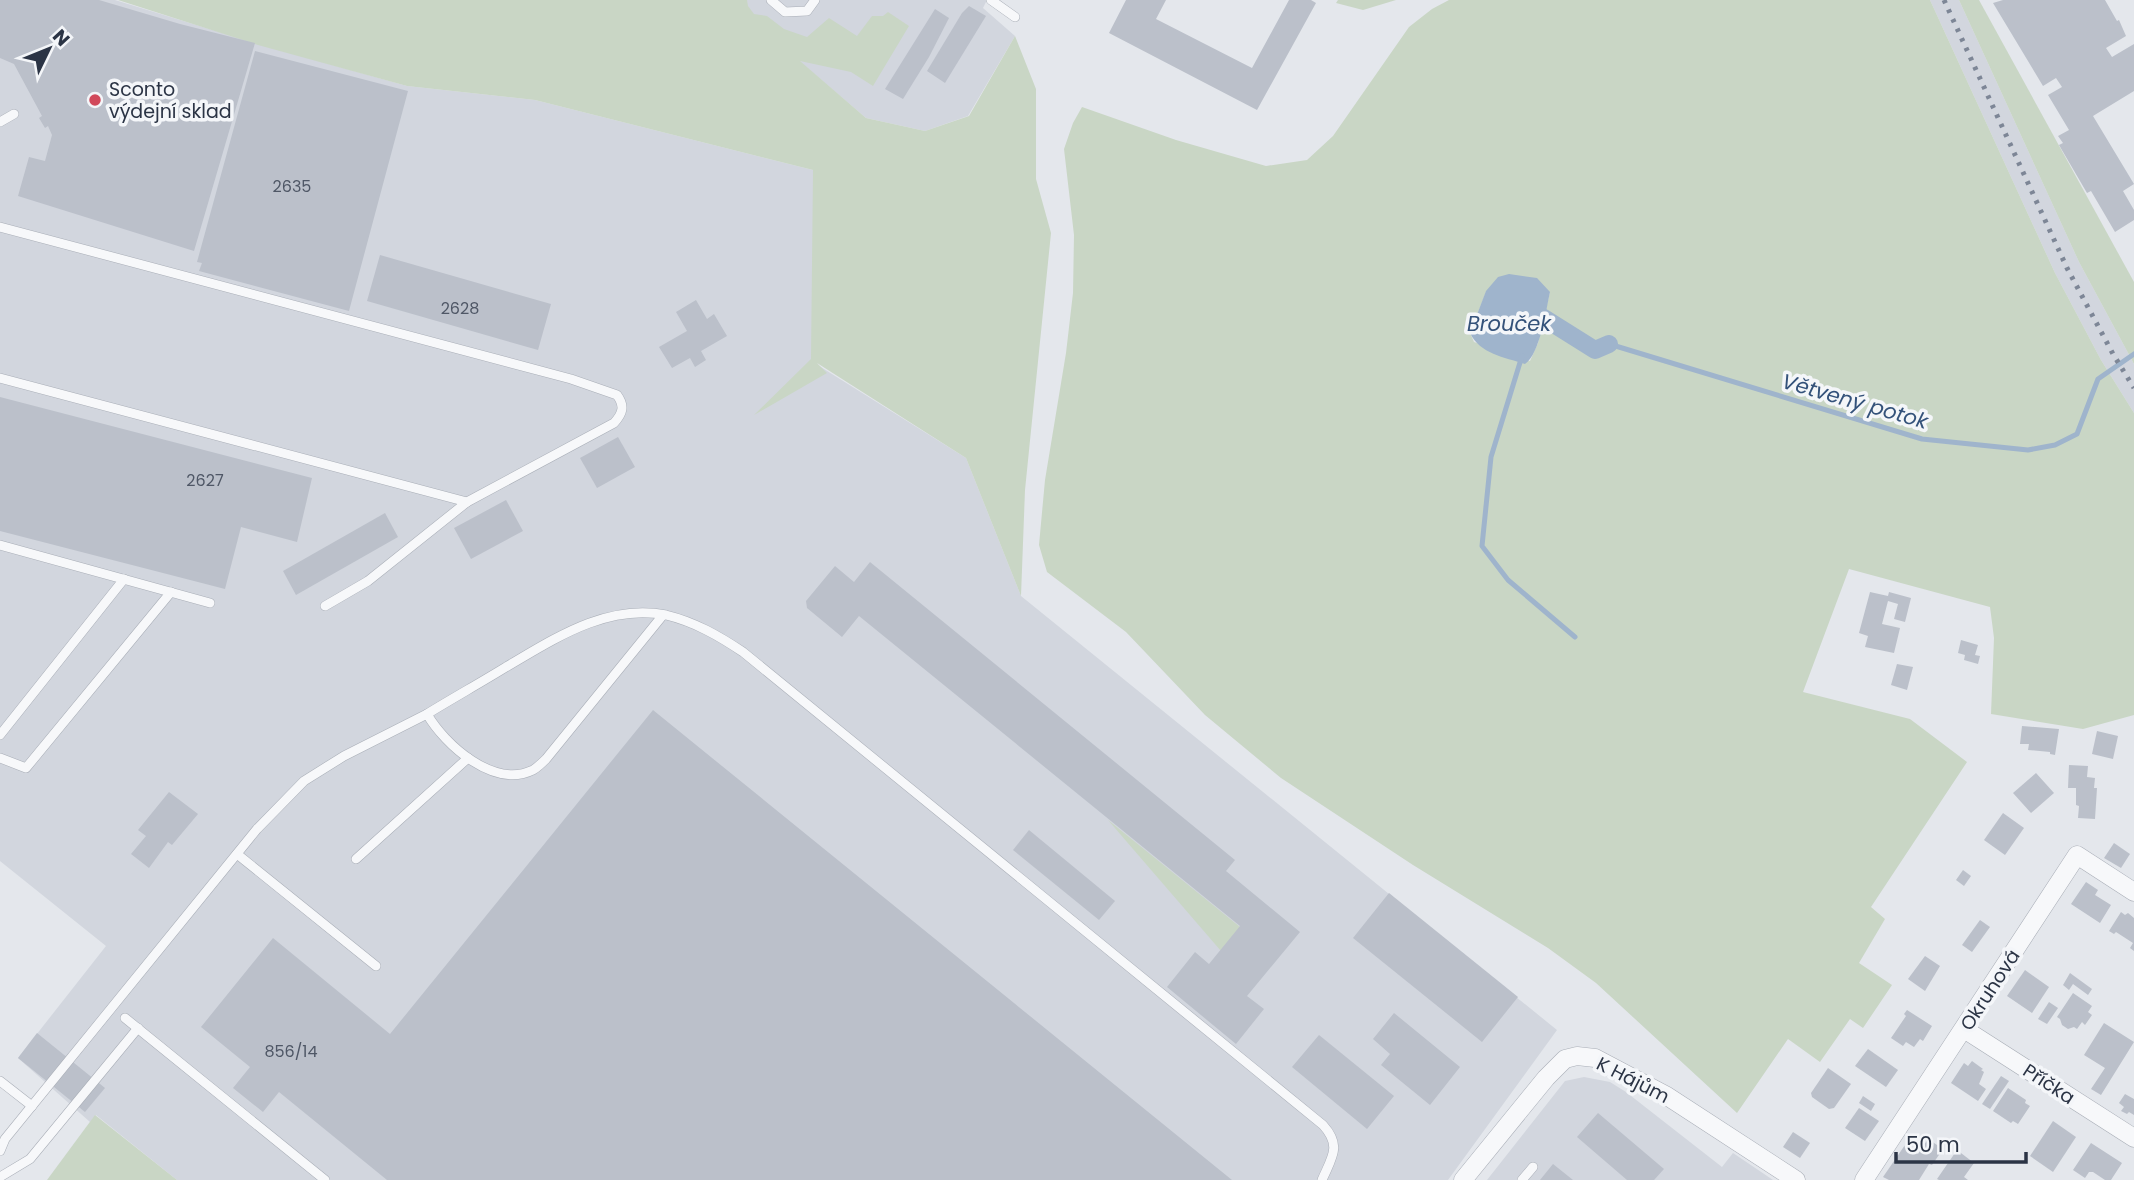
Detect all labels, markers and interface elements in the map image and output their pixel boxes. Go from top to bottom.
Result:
north arrow [14,14,84,84]
text: N [46,23,76,52]
place label: Sconto výdejní sklad [109,76,232,125]
marker: Sconto výdejní sklad [87,92,103,108]
house number: 2635 [273,175,311,198]
house number: 2628 [441,297,479,320]
water label: Brouček [1467,309,1552,338]
water label: Větvený potok [1779,366,1933,436]
house number: 2627 [186,469,224,492]
street label: Okruhová [1954,944,2026,1036]
house number: 856/14 [264,1040,318,1063]
street label: K Hájům [1592,1050,1674,1110]
street label: Příčka [2018,1057,2080,1111]
scale bar [1896,1120,2025,1164]
text: 50 m [1906,1130,1960,1159]

